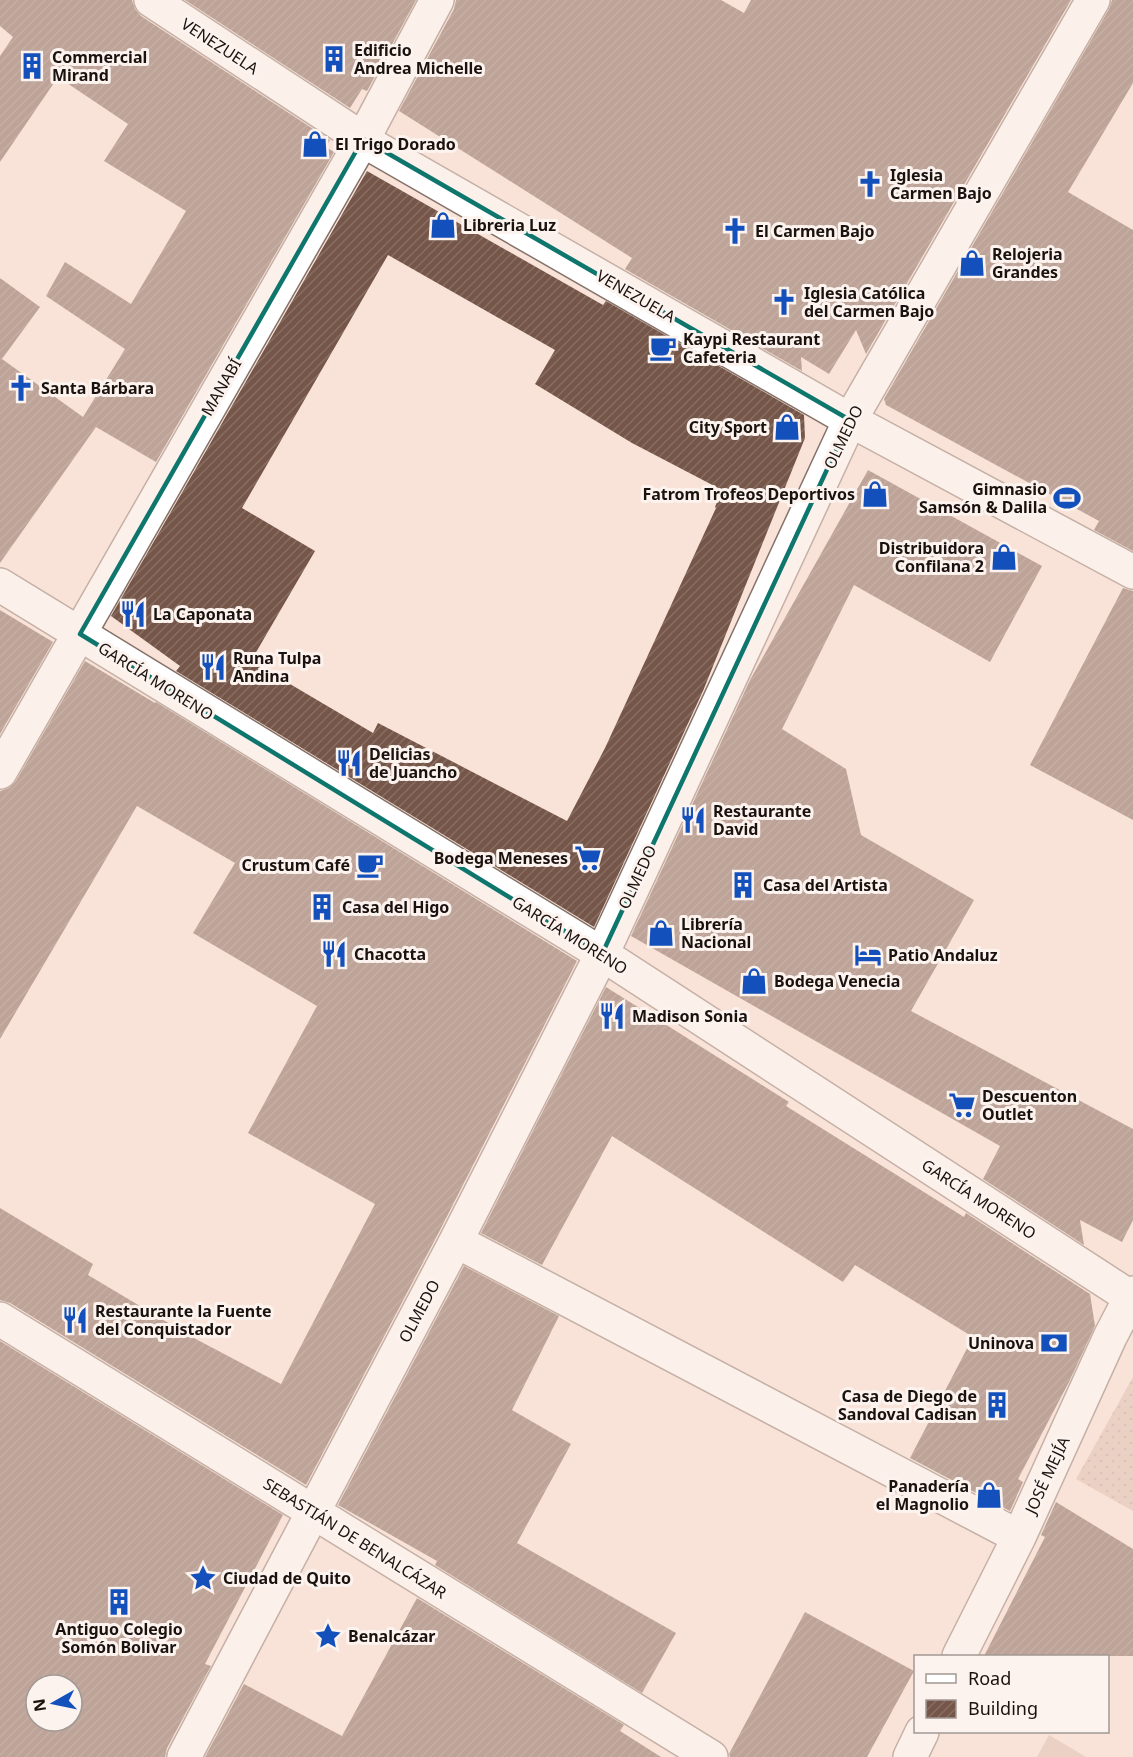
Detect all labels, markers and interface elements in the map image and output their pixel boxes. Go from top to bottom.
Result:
street label: VENEZUELA [177,13,264,80]
place label: Edificio Andrea Michelle [354,39,483,79]
building icon: Edificio Andrea Michelle [319,44,349,74]
place label: Commercial Mirand [52,46,147,86]
building icon: Commercial Mirand [17,51,47,81]
shop icon: El Trigo Dorado [300,129,330,159]
place label: El Trigo Dorado [335,133,456,155]
place label: Iglesia Carmen Bajo [890,164,992,204]
church icon: Iglesia Carmen Bajo [855,169,885,199]
shop icon: Libreria Luz [428,210,458,240]
place label: Libreria Luz [463,214,556,236]
church icon: El Carmen Bajo [720,216,750,246]
place label: El Carmen Bajo [755,220,875,242]
place label: Relojeria Grandes [992,243,1063,283]
shop icon: Relojeria Grandes [957,248,987,278]
street label: VENEZUELA [592,264,680,328]
place label: Iglesia Católica del Carmen Bajo [804,282,934,322]
church icon: Iglesia Católica del Carmen Bajo [769,287,799,317]
place label: Kaypi Restaurant Cafeteria [683,328,820,368]
cafe icon: Kaypi Restaurant Cafeteria [648,333,678,363]
street label: MANABÍ [196,354,247,420]
church icon: Santa Bárbara [6,373,36,403]
place label: Santa Bárbara [41,377,154,399]
street label: OLMEDO [818,401,868,473]
shop icon: City Sport [772,412,802,442]
place label: City Sport [689,416,767,438]
place label: Gimnasio Samsón & Dalila [919,478,1047,518]
shop icon: Fatrom Trofeos Deportivos [860,479,890,509]
place label: Fatrom Trofeos Deportivos [642,483,855,505]
sports icon: Gimnasio Samsón & Dalila [1052,483,1082,513]
place label: Distribuidora Confilana 2 [879,537,984,577]
shop icon: Distribuidora Confilana 2 [989,542,1019,572]
restaurant icon: La Caponata [118,599,148,629]
place label: La Caponata [153,603,252,625]
street label: GARCÍA MORENO [94,637,218,725]
place label: Runa Tulpa Andina [233,647,321,687]
restaurant icon: Runa Tulpa Andina [198,652,228,682]
place label: Delicias de Juancho [369,743,457,783]
restaurant icon: Delicias de Juancho [334,748,364,778]
place label: Restaurante David [713,800,811,840]
restaurant icon: Restaurante David [678,805,708,835]
street label: OLMEDO [613,841,661,913]
supermarket icon: Bodega Meneses [573,843,603,873]
place label: Bodega Meneses [434,847,568,869]
cafe icon: Crustum Café [355,850,385,880]
place label: Crustum Café [241,854,350,876]
building icon: Casa del Artista [728,870,758,900]
place label: Casa del Artista [763,874,888,896]
street label: GARCÍA MORENO [508,891,632,979]
building icon: Casa del Higo [307,892,337,922]
place label: Casa del Higo [342,896,449,918]
place label: Librería Nacional [681,913,751,953]
shop icon: Librería Nacional [646,918,676,948]
restaurant icon: Chacotta [319,939,349,969]
hotel icon: Patio Andaluz [853,940,883,970]
place label: Chacotta [354,943,426,965]
place label: Patio Andaluz [888,944,998,966]
shop icon: Bodega Venecia [739,966,769,996]
place label: Bodega Venecia [774,970,900,992]
restaurant icon: Madison Sonia [597,1001,627,1031]
place label: Madison Sonia [632,1005,748,1027]
place label: Descuenton Outlet [982,1085,1077,1125]
supermarket icon: Descuenton Outlet [947,1090,977,1120]
street label: GARCÍA MORENO [918,1154,1040,1244]
street label: OLMEDO [393,1276,445,1346]
place label: Restaurante la Fuente del Conquistador [95,1300,272,1340]
restaurant icon: Restaurante la Fuente del Conquistador [60,1305,90,1335]
bank icon: Uninova [1039,1328,1069,1358]
place label: Uninova [968,1332,1034,1354]
place label: Casa de Diego de Sandoval Cadisan [838,1385,977,1425]
building icon: Casa de Diego de Sandoval Cadisan [982,1390,1012,1420]
street label: JOSÉ MEJÍA [1019,1432,1075,1519]
street label: SEBASTIÁN DE BENALCÁZAR [259,1472,451,1604]
place label: Panadería el Magnolio [876,1475,969,1515]
shop icon: Panadería el Magnolio [974,1480,1004,1510]
place icon: Ciudad de Quito [188,1563,218,1593]
place label: Ciudad de Quito [223,1567,351,1589]
building icon: Antiguo Colegio Somón Bolivar [104,1587,134,1617]
place label: Antiguo Colegio Somón Bolivar [55,1618,183,1658]
place icon: Benalcázar [313,1621,343,1651]
place label: Benalcázar [348,1625,435,1647]
legend [914,1655,1109,1733]
text: Road [968,1666,1011,1690]
north arrow [24,1673,84,1733]
text: Building [968,1696,1038,1720]
text: N [27,1697,51,1713]

